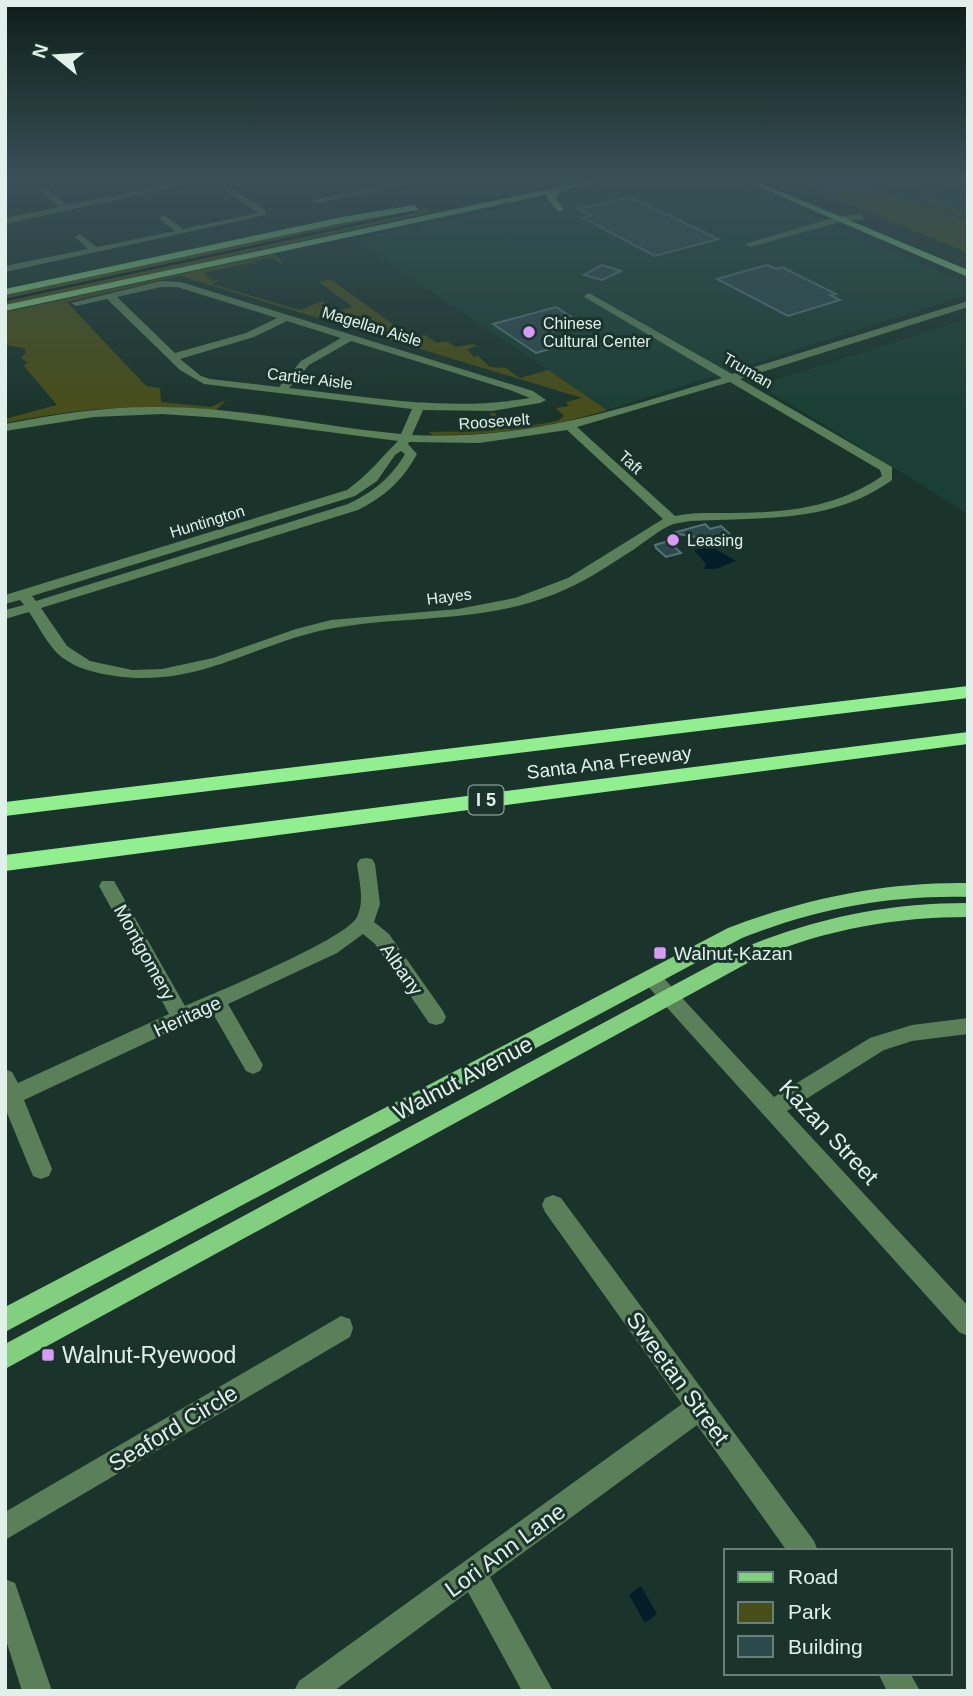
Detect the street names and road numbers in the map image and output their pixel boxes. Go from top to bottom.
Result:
street label: Magellan Aisle [320,303,424,350]
street label: Truman [720,349,776,391]
street label: Cartier Aisle [266,365,354,392]
street label: Roosevelt [458,410,531,432]
street label: Taft [615,447,646,478]
street label: Huntington [168,502,247,541]
street label: Hayes [426,585,473,608]
street label: Santa Ana Freeway [525,742,693,783]
road number: I 5 [468,786,504,814]
street label: Montgomery [110,901,180,1004]
street label: Albany [376,939,427,1000]
street label: Heritage [150,992,224,1041]
street label: Walnut Avenue [389,1031,537,1125]
street label: Kazan Street [774,1075,884,1190]
street label: Sweetan Street [621,1307,735,1450]
street label: Seaford Circle [104,1379,242,1477]
street label: Lori Ann Lane [440,1498,570,1602]

